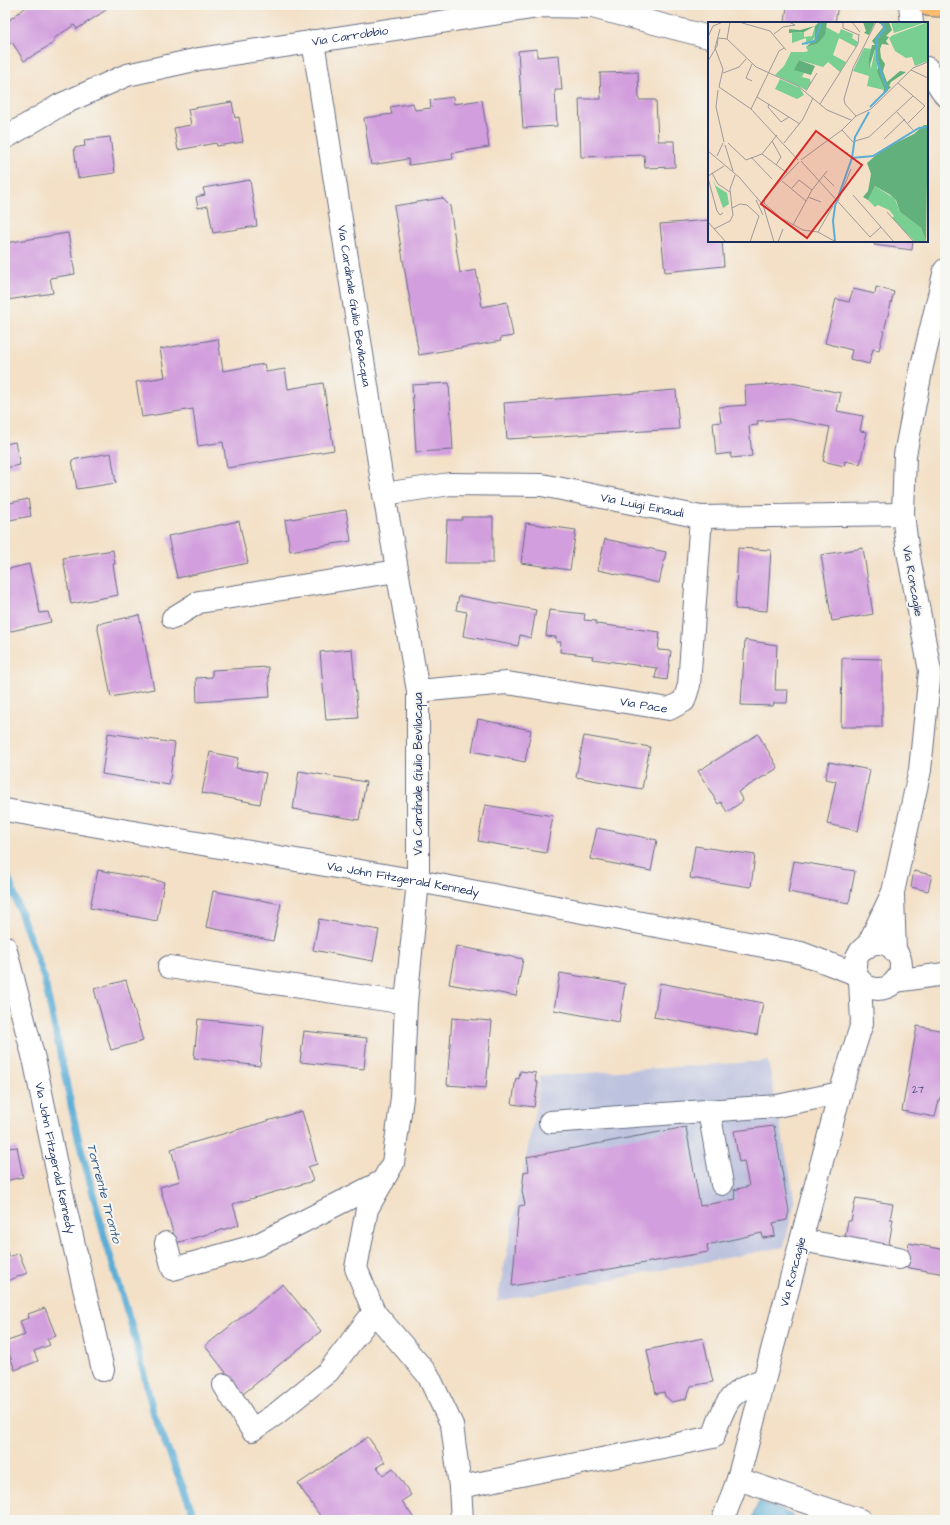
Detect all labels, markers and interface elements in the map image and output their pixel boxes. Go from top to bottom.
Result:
street label: Via Carrobbio [311,22,390,51]
inset map [708,22,928,242]
street label: Via Cardinale Giulio Bevilacqua [333,224,375,388]
street label: Via Luigi Einaudi [599,489,685,522]
street label: Via Roncaglie [897,544,927,619]
street label: Via Cardinale Giulio Bevilacqua [410,692,427,856]
street label: Via Pace [619,693,669,718]
street label: Via John Fitzgerald Kennedy [326,857,481,902]
street label: Via John Fitzgerald Kennedy [30,1081,79,1236]
house number: 27 [912,1083,924,1097]
water label: Torrente Tronto [82,1141,126,1247]
street label: Via Roncaglie [776,1235,811,1309]

